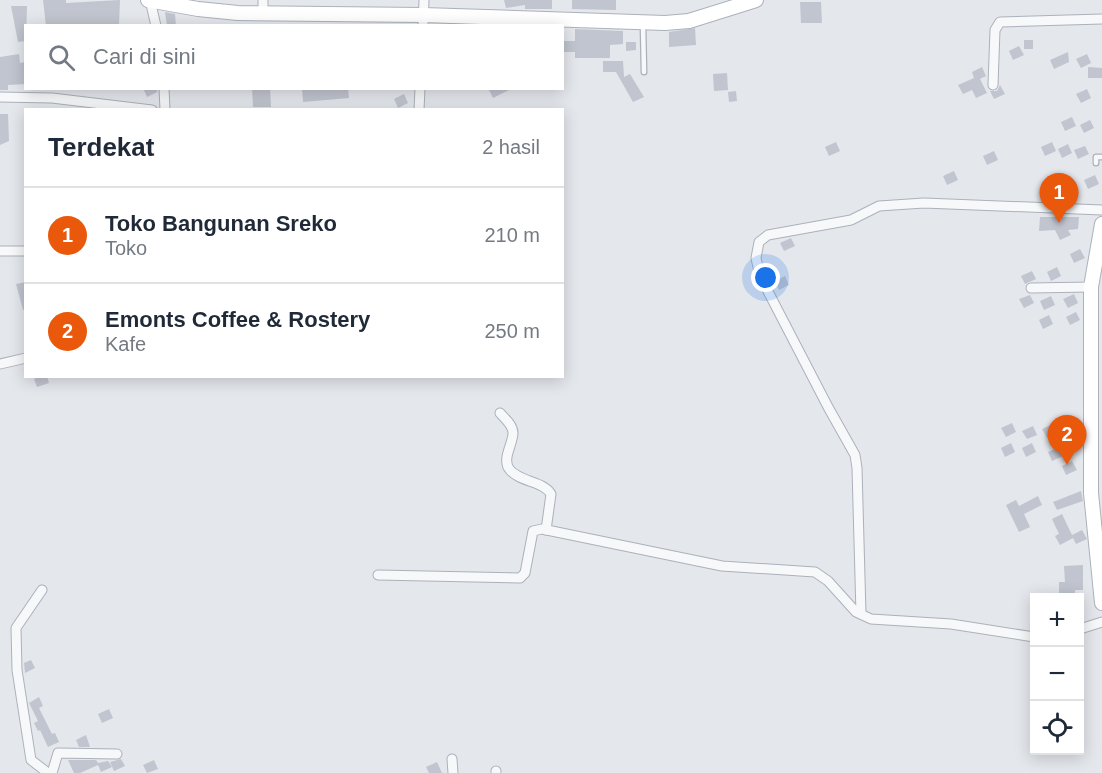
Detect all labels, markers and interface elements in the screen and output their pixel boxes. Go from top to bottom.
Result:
search box [24,24,564,90]
icon: search [45,41,78,74]
text: Cari di sini [93,44,196,69]
text: Terdekat [48,132,154,162]
text: 2 hasil [482,136,540,158]
pin: 1 [1040,174,1078,223]
text: Toko Bangunan Sreko [105,211,337,236]
text: 1 [62,224,73,246]
text: 210 m [484,224,540,246]
text: Toko [105,237,147,259]
your location [751,263,780,292]
text: Emonts Coffee & Rostery [105,307,370,332]
text: 2 [62,320,73,342]
text: 250 m [484,320,540,342]
text: Kafe [105,333,146,355]
pin: 2 [1048,416,1086,465]
map controls [1030,593,1084,755]
button: + [1030,593,1084,647]
button: − [1030,647,1084,701]
button: locate [1030,701,1084,755]

